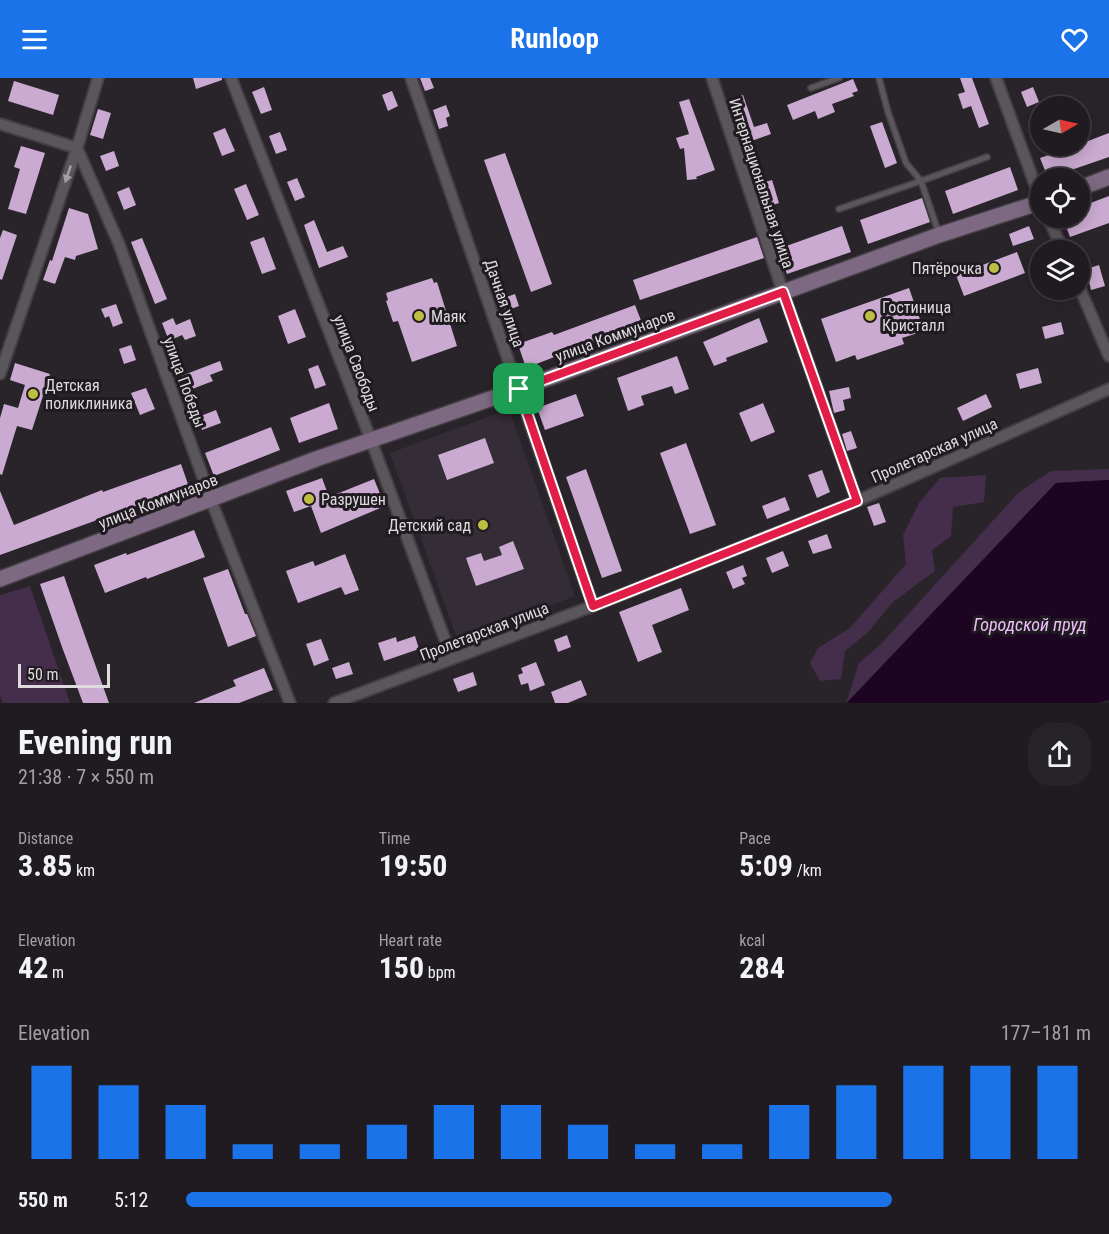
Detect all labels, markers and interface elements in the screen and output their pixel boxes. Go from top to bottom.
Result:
icon: menu [18,23,51,56]
text: Runloop [510,23,599,55]
icon: heart [1058,23,1091,56]
street label: Интернациональная улица [725,96,798,271]
north arrow [1030,96,1090,156]
map controls [1030,96,1090,300]
one-way arrow [63,165,73,183]
button: locate [1030,168,1090,228]
button: layers [1030,240,1090,300]
street label: Дачная улица [481,257,528,350]
place label: Пятёрочка [912,259,982,278]
marker: Пятёрочка [987,261,1001,275]
place label: Гостиница Кристалл [882,298,951,335]
street label: улица Коммунаров [553,305,678,366]
place label: Маяк [431,307,466,326]
marker: Маяк [412,309,426,323]
marker: Гостиница Кристалл [863,309,877,323]
street label: улица Свободы [329,312,384,414]
street label: улица Победы [159,334,210,430]
pin [493,363,544,414]
icon: arrive [502,372,535,405]
place label: Детская поликлиника [45,376,133,413]
marker: Детская поликлиника [26,387,40,401]
street label: Пролетарская улица [868,414,1000,487]
street label: улица Коммунаров [96,470,221,533]
place label: Разрушен [321,490,386,509]
marker: Разрушен [302,492,316,506]
place label: Детский сад [388,516,471,535]
marker: Детский сад [476,518,490,532]
street label: Пролетарская улица [417,598,551,665]
water label: Городской пруд [973,614,1087,635]
scale bar [18,661,110,688]
text: 50 m [27,665,59,684]
text: Evening run [18,723,173,762]
button: share [1028,723,1091,786]
text: 21:38 · 7 × 550 m [18,765,154,789]
text: Distance [18,829,73,848]
text: Time [379,829,410,848]
text: Pace [739,829,771,848]
text: 3.85 [18,848,72,883]
text: 19:50 [379,848,448,883]
text: 5:09 [739,848,793,883]
text: km [72,861,95,880]
text: /km [793,861,822,880]
text: Elevation [18,931,76,950]
text: Heart rate [379,931,442,950]
text: kcal [739,931,765,950]
text: 42 [18,950,48,985]
text: 150 [379,950,424,985]
text: 284 [739,950,785,985]
text: m [48,963,64,982]
text: bpm [424,963,456,982]
text: Elevation [18,1021,90,1045]
text: 177–181 m [1001,1021,1091,1045]
text: 550 m [18,1188,68,1212]
text: 5:12 [114,1188,148,1212]

